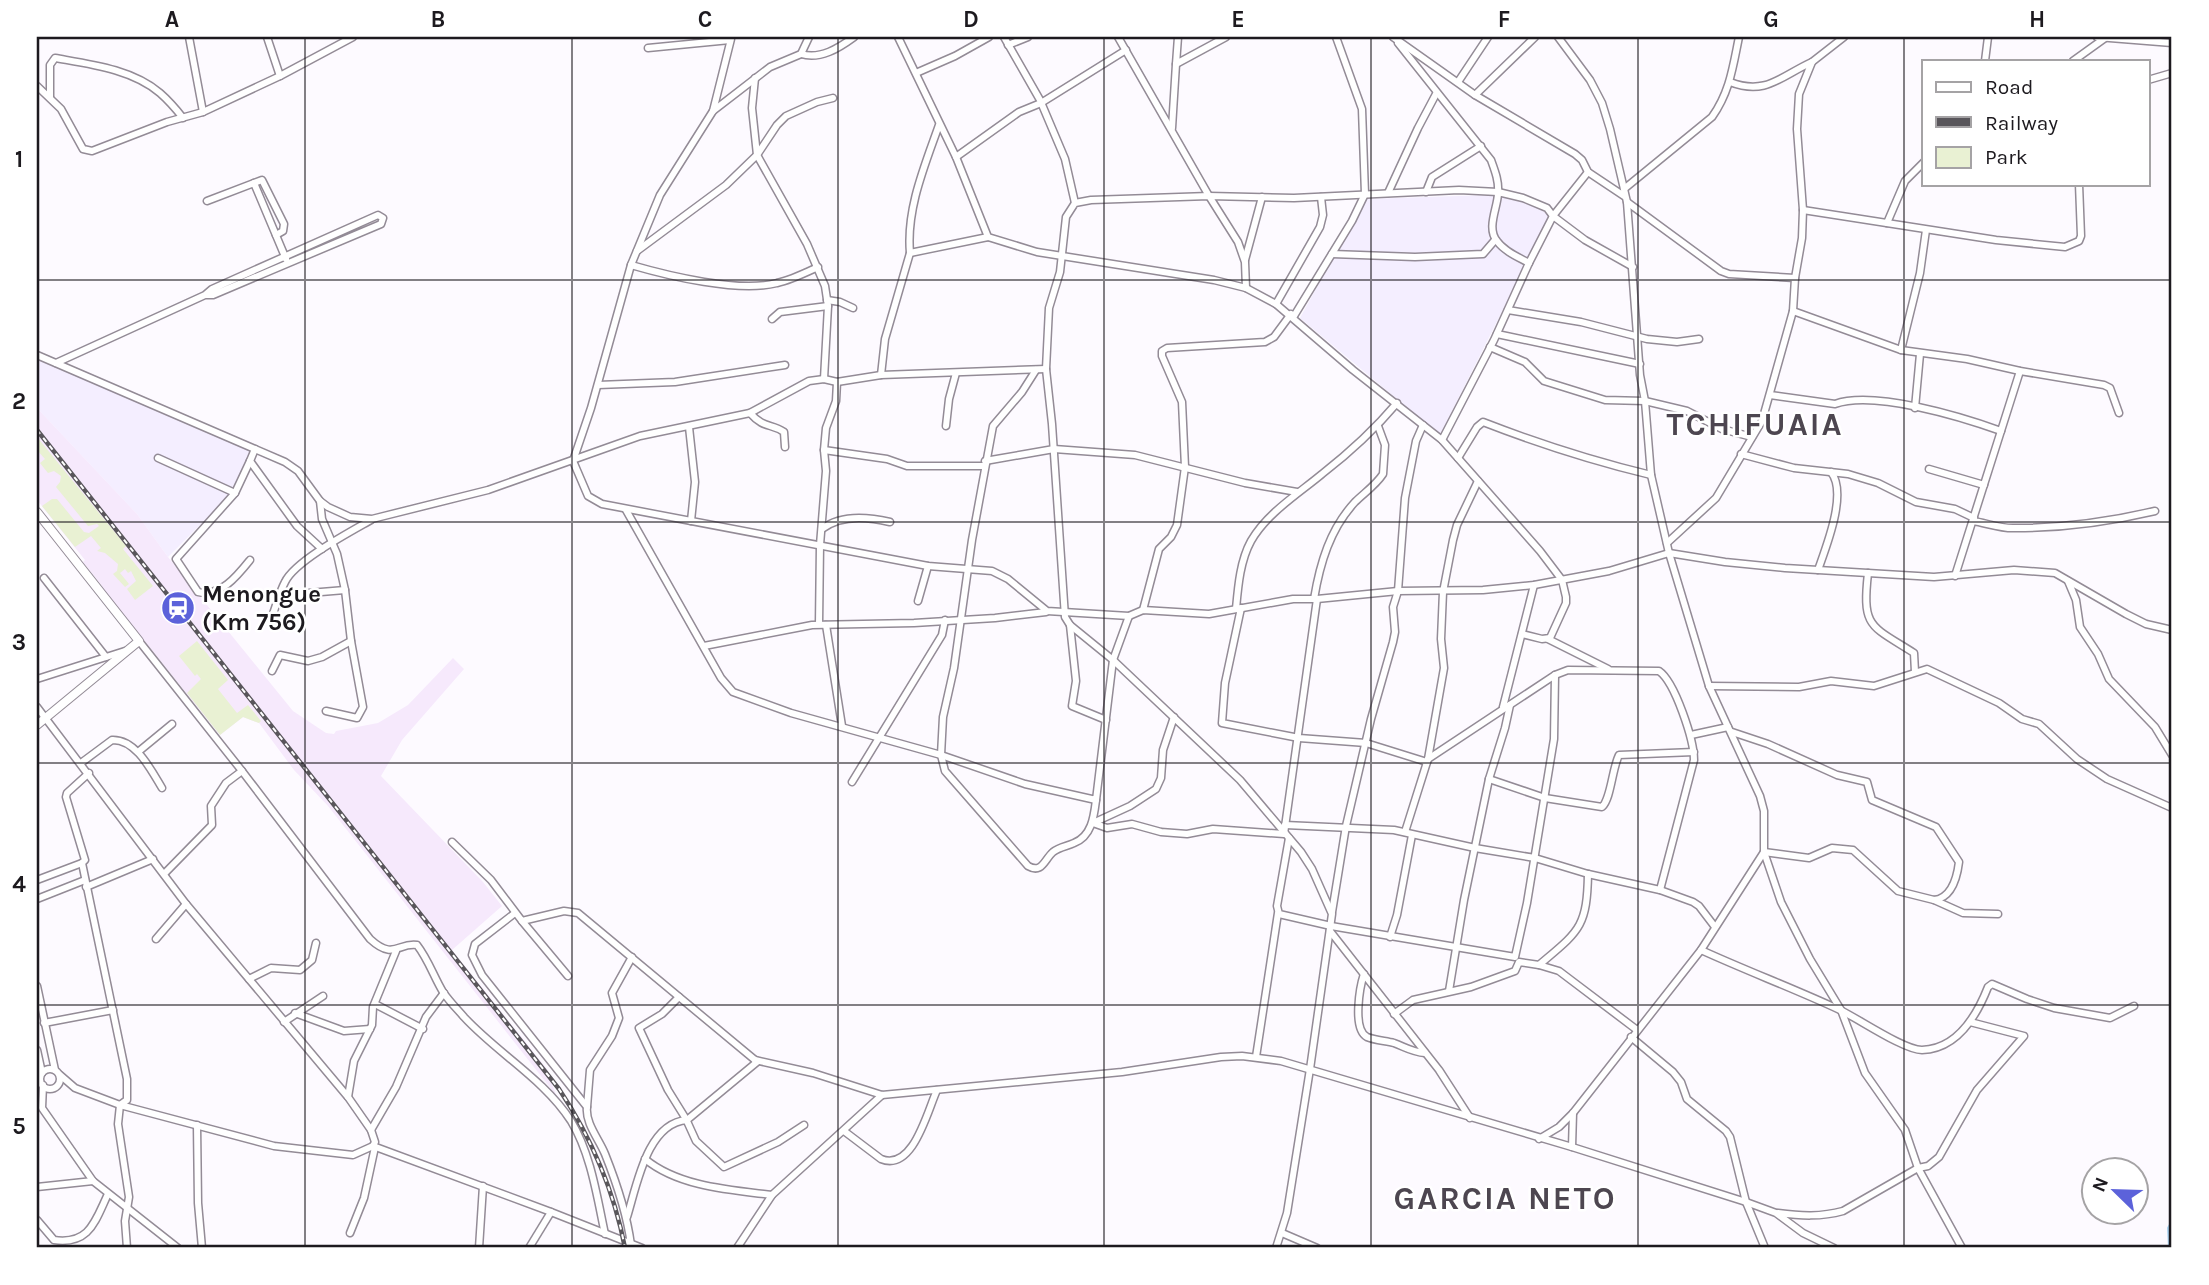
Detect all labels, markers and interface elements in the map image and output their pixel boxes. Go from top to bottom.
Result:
text: A [165,6,179,33]
text: B [431,6,445,33]
text: C [698,6,712,33]
text: D [963,6,979,33]
text: E [1231,6,1245,33]
text: F [1498,6,1510,33]
text: G [1763,6,1779,33]
text: H [2029,6,2045,33]
legend [1922,60,2150,186]
text: Road [1985,75,2033,99]
text: Railway [1985,111,2058,135]
text: Park [1985,145,2028,169]
text: 1 [15,146,23,173]
text: 2 [12,388,26,415]
district label: TCHIFUAIA [1667,406,1843,443]
place label: Menongue (Km 756) [202,580,321,636]
station icon: Menongue (Km 756) [159,589,197,627]
text: 3 [12,629,26,656]
text: 4 [12,871,26,898]
text: 5 [12,1113,26,1140]
north arrow [2080,1156,2150,1226]
text: N [2087,1174,2113,1195]
district label: GARCIA NETO [1394,1180,1616,1217]

